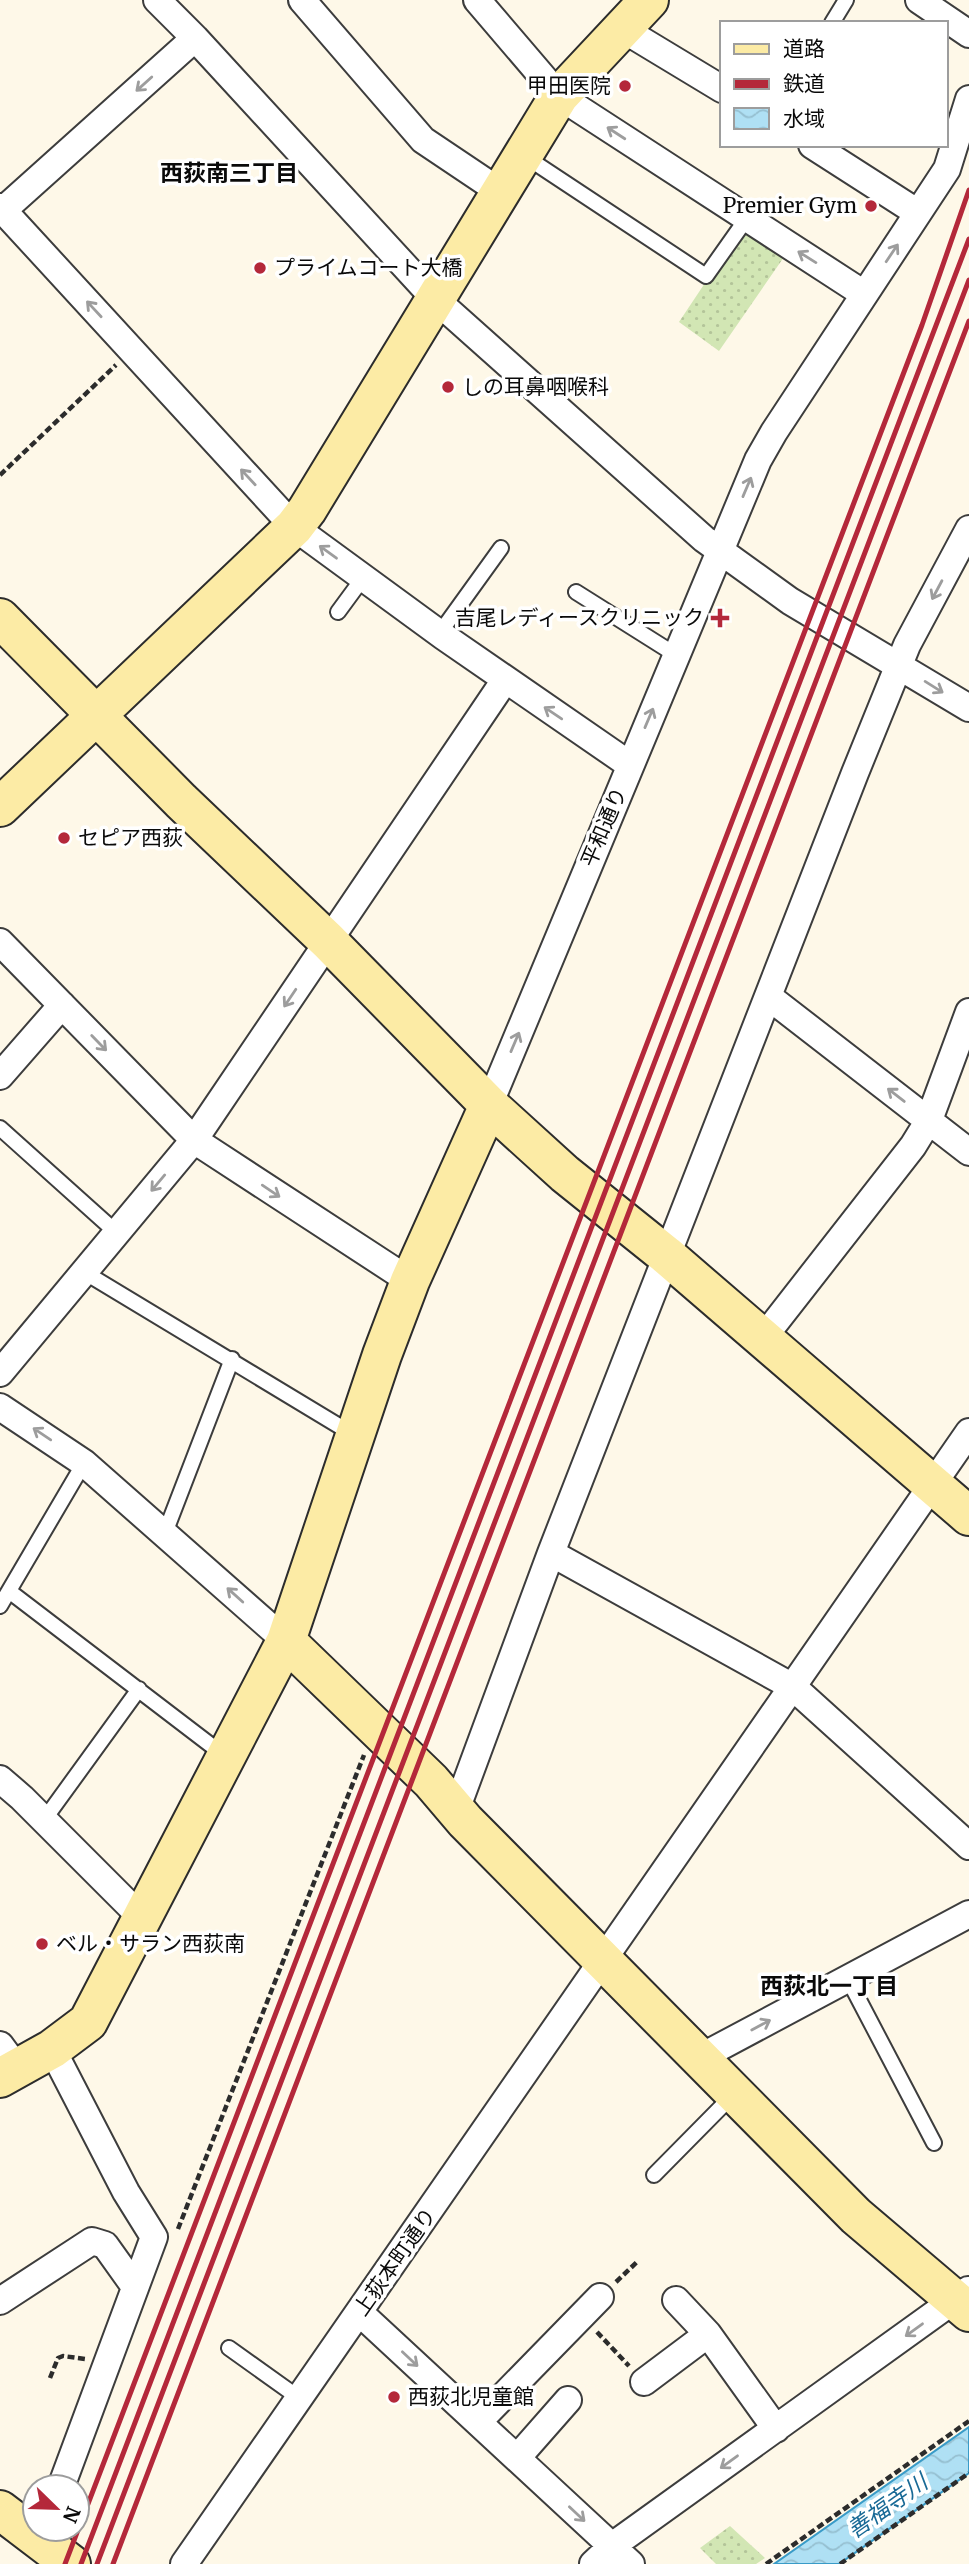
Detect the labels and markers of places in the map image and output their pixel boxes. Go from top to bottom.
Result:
place label: 甲田医院 [527,72,611,99]
marker: 甲田医院 [617,78,633,94]
place label: Premier Gym [723,192,857,219]
marker: Premier Gym [863,198,879,214]
place label: プライムコート大橋 [274,254,463,281]
marker: プライムコート大橋 [252,260,268,276]
place label: しの耳鼻咽喉科 [462,373,609,400]
marker: しの耳鼻咽喉科 [440,379,456,395]
place label: 吉尾レディースクリニック [455,604,704,631]
marker: 吉尾レディースクリニック [710,608,730,628]
place label: セピア西荻 [78,824,183,851]
marker: セピア西荻 [56,830,72,846]
place label: ベル・サラン西荻南 [56,1930,245,1957]
marker: ベル・サラン西荻南 [34,1936,50,1952]
place label: 西荻北児童館 [408,2383,534,2410]
marker: 西荻北児童館 [386,2389,402,2405]

